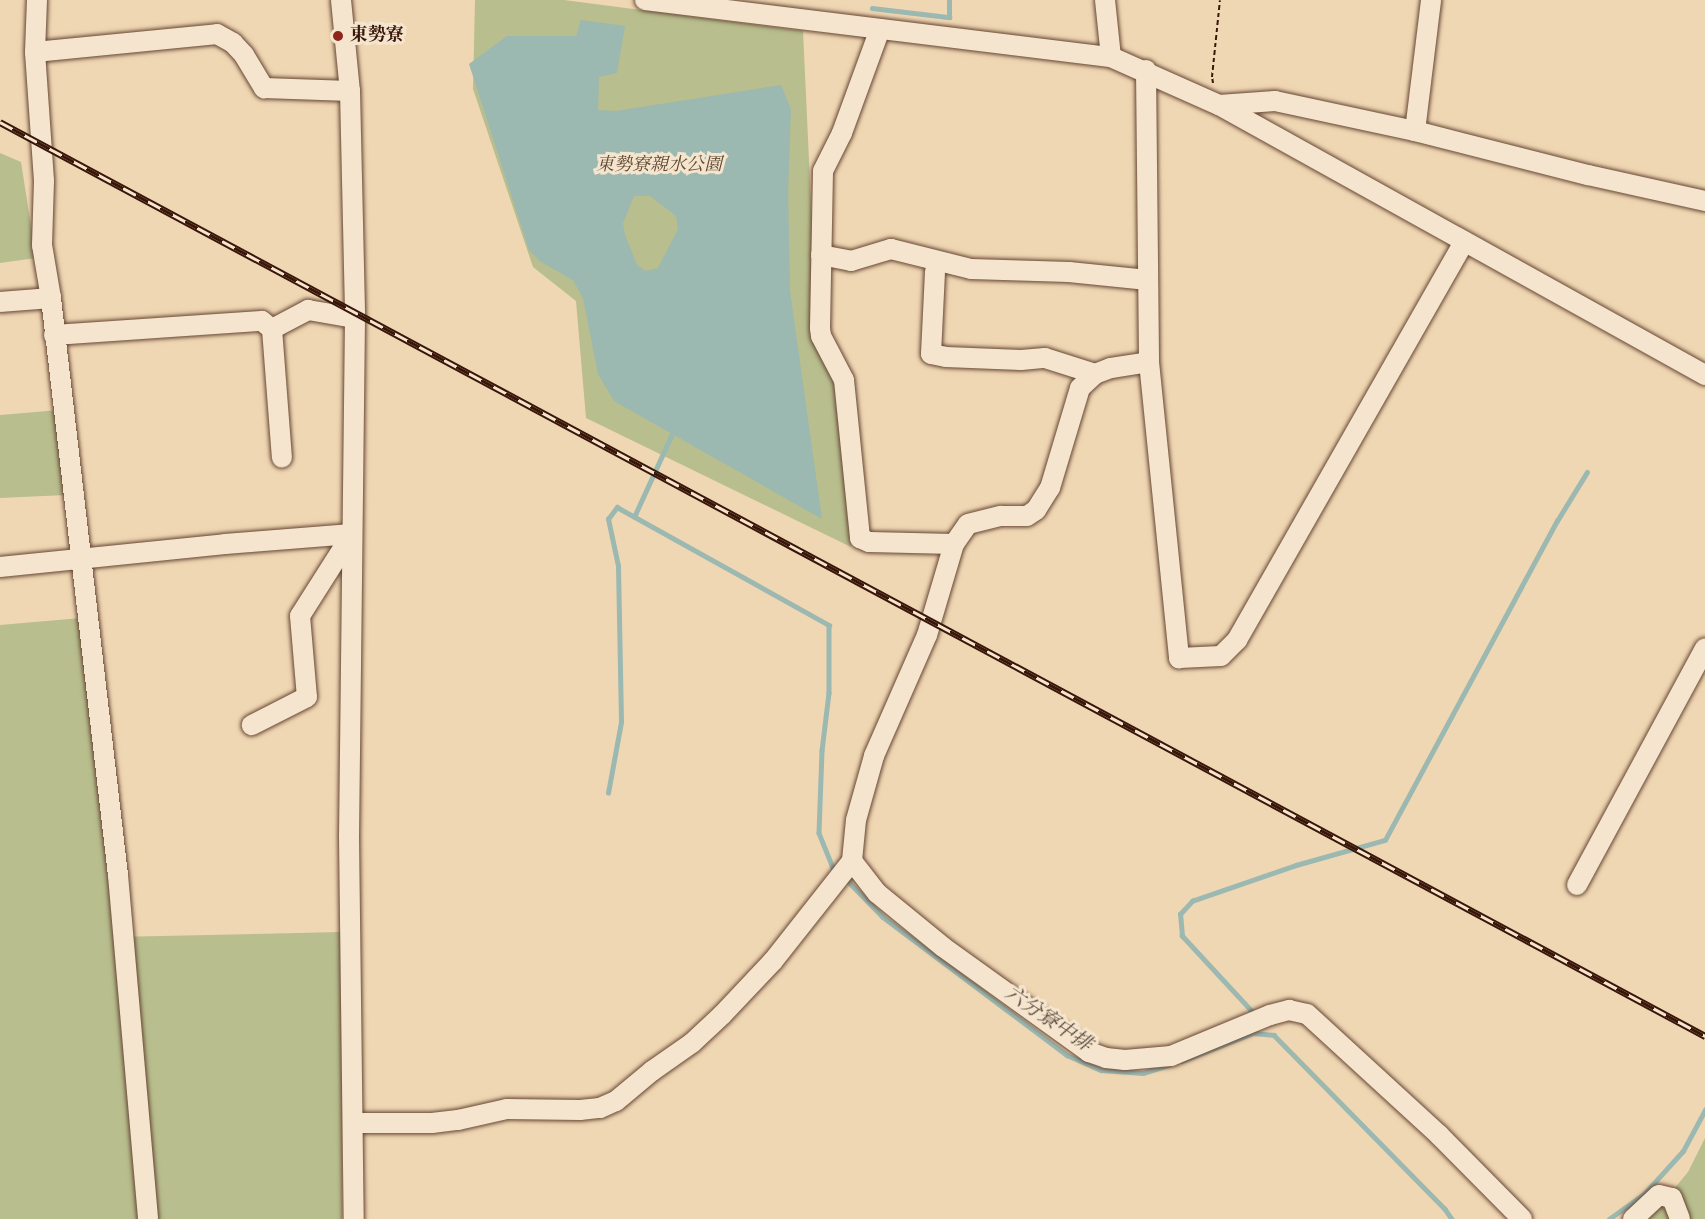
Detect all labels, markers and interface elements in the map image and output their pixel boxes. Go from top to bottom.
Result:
place label: 東勢寮 [350,25,404,47]
marker: 東勢寮 [331,29,345,43]
park label: 東勢寮親水公園 [596,155,722,177]
water label: 六分寮中排 [1000,981,1096,1057]

